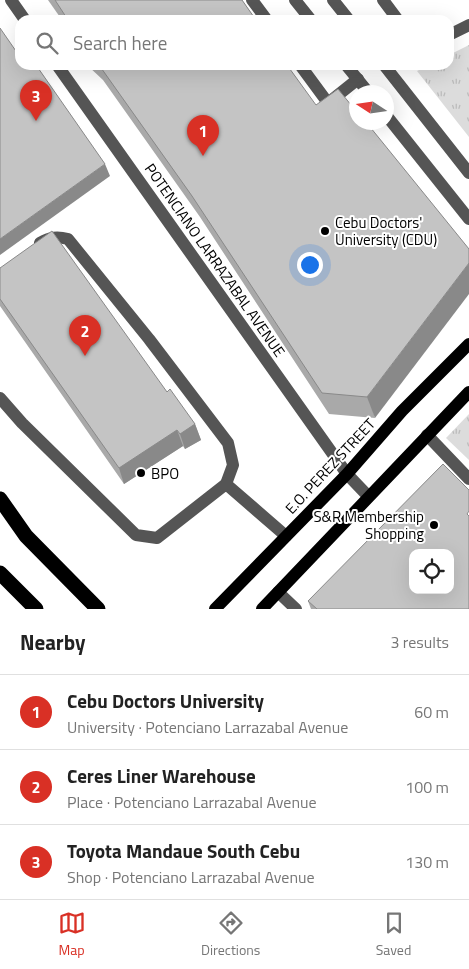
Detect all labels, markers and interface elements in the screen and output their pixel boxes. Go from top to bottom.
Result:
search box [15,15,454,70]
text: Search here [73,28,167,57]
icon: search [33,29,61,57]
pin: 3 [20,80,52,121]
north arrow [349,85,394,130]
pin: 1 [187,115,219,156]
street label: POTENCIANO LARRAZABAL AVENUE [139,159,291,361]
place label: Cebu Doctors' University (CDU) [335,211,437,251]
marker: Cebu Doctors' University (CDU) [319,225,331,237]
your location [297,252,323,278]
pin: 2 [69,315,101,356]
street label: E.O. PEREZ STREET [279,413,381,519]
place label: BPO [151,462,179,485]
marker: BPO [135,467,147,479]
place label: S&R Membership Shopping [313,505,424,545]
marker: S&R Membership Shopping [428,519,440,531]
map controls [409,549,454,594]
button: locate [409,549,454,594]
text: Nearby [20,626,85,658]
text: 3 results [390,630,449,654]
text: Cebu Doctors University [67,686,264,715]
text: 1 [32,700,40,724]
text: 60 m [414,700,449,724]
text: University · Potenciano Larrazabal Avenue [67,715,348,739]
text: Ceres Liner Warehouse [67,761,256,790]
text: 2 [32,775,40,799]
text: 100 m [405,775,449,799]
text: Place · Potenciano Larrazabal Avenue [67,790,317,814]
text: Toyota Mandaue South Cebu [67,836,300,865]
text: 3 [32,850,40,874]
text: 130 m [405,850,449,874]
text: Shop · Potenciano Larrazabal Avenue [67,865,315,889]
tab: Map [58,909,86,960]
tab: Directions [201,909,260,960]
tab: Saved [376,909,411,960]

